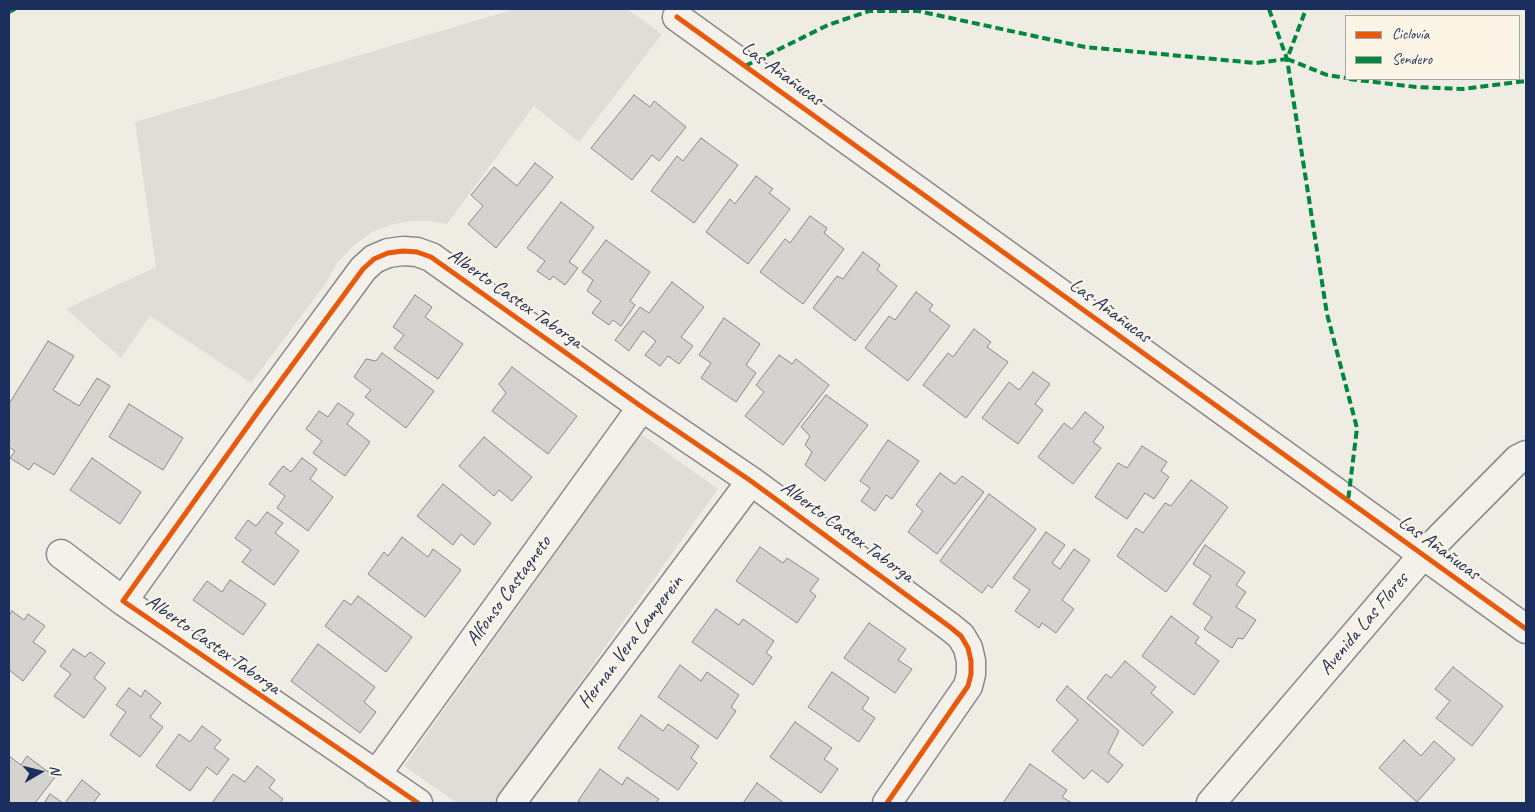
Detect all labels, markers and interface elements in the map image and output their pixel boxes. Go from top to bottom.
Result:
legend [1345,15,1520,80]
text: Ciclovía [1392,25,1429,44]
street label: Las Añañucas [737,36,827,112]
text: Sendero [1392,50,1432,69]
street label: Alberto Castex Taborga [443,244,587,354]
street label: Las Añañucas [1065,273,1155,349]
street label: Alberto Castex Taborga [776,476,918,588]
street label: Las Añañucas [1394,510,1484,586]
street label: Alfonso Castagneto [461,531,557,651]
street label: Avenida Las Flores [1314,568,1414,680]
street label: Hernan Vera Lamperein [573,571,689,713]
street label: Alberto Castex Taborga [141,590,285,700]
north arrow [15,747,65,797]
text: N [46,764,64,775]

